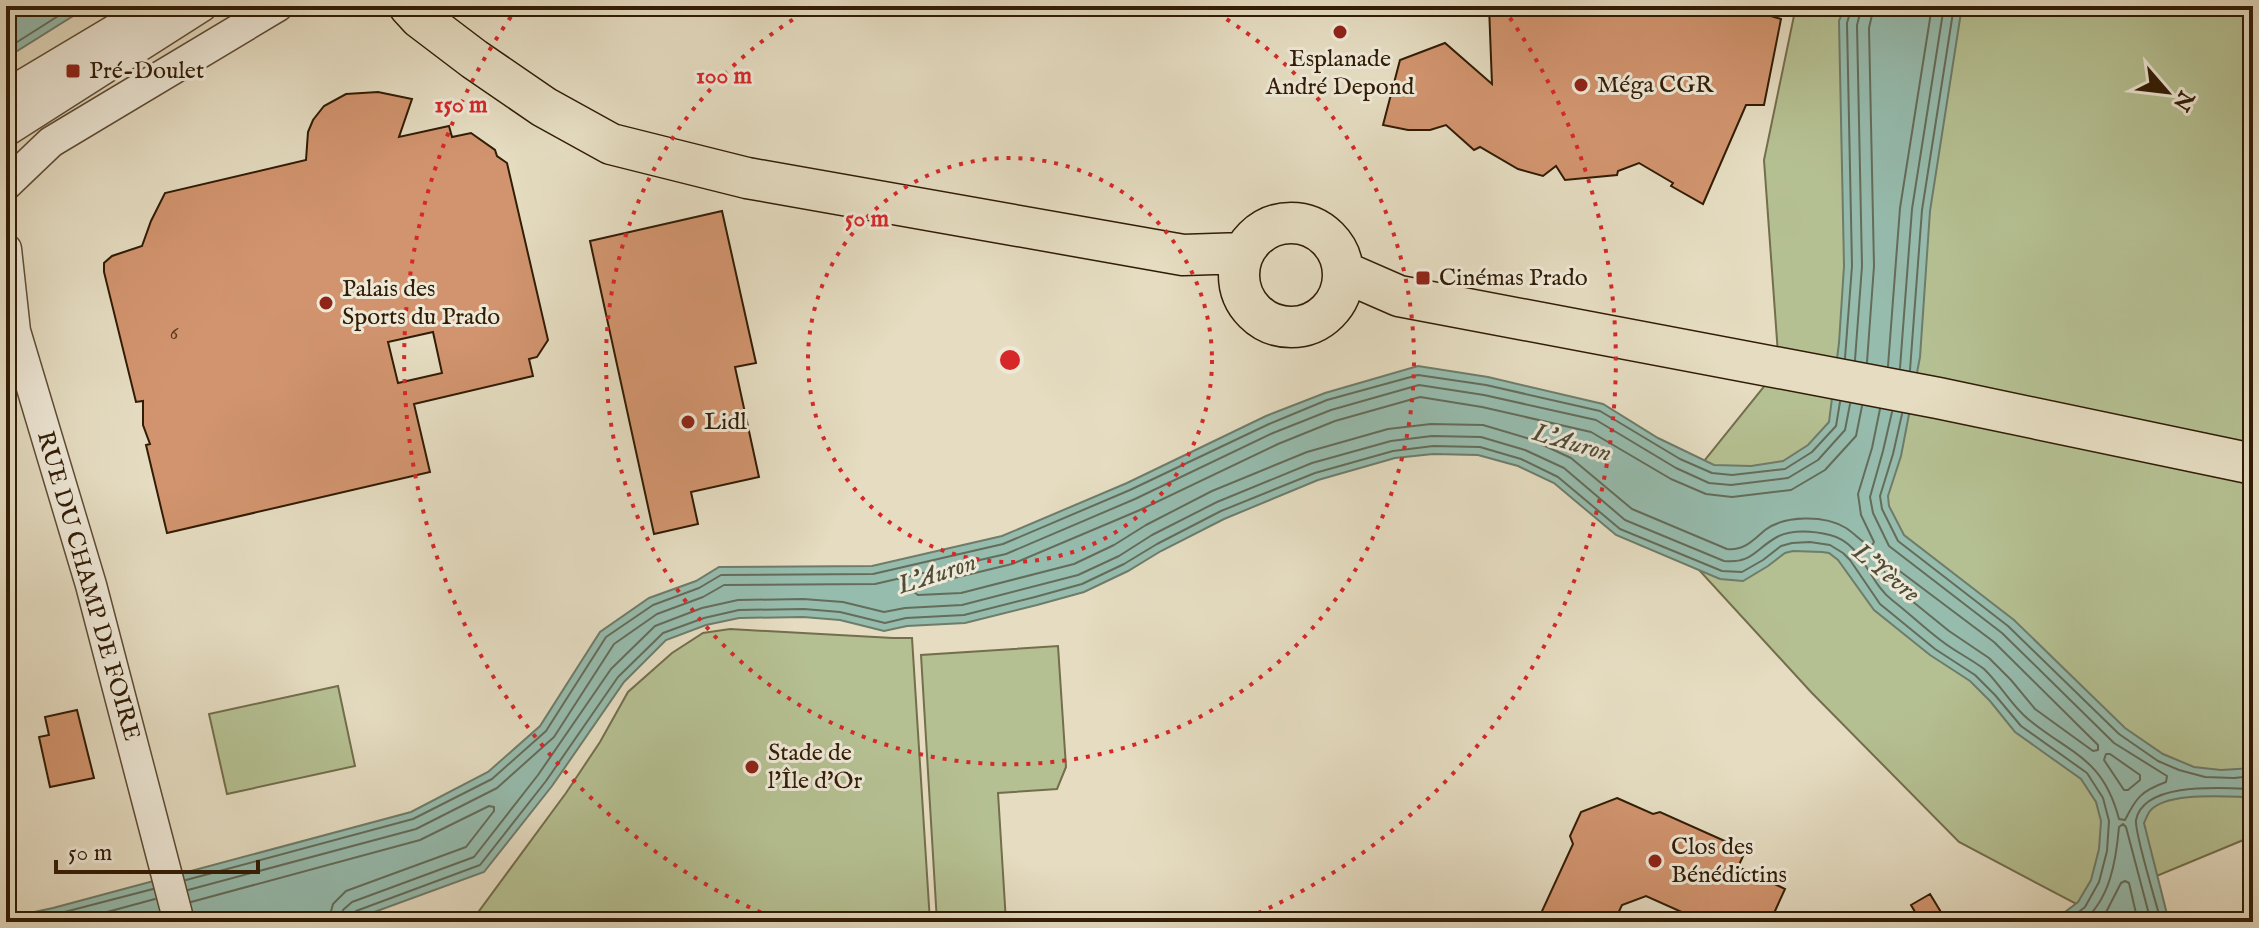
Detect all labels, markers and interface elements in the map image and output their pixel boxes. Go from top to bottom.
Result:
marker: Esplanade André Depond [1331,23,1349,41]
place label: Esplanade André Depond [1265,44,1415,103]
north arrow [2127,52,2207,132]
place label: Pré-Doulet [89,56,204,87]
text: 100 m [696,61,753,92]
marker: Pré-Doulet [64,62,82,80]
place label: Méga CGR [1597,70,1714,101]
marker: Méga CGR [1572,76,1590,94]
text: N [2166,85,2200,115]
text: 150 m [434,90,488,121]
text: 50 m [845,204,890,235]
place label: Cinémas Prado [1439,263,1588,294]
marker: Cinémas Prado [1414,269,1432,287]
place label: Palais des Sports du Prado [342,274,500,333]
marker: Palais des Sports du Prado [317,294,335,312]
house number: 6 [170,321,179,346]
centre of rings [996,346,1024,374]
place label: Lidl [704,407,747,438]
marker: Lidl [679,413,697,431]
water label: L'Auron [1527,416,1616,470]
street label: RUE DU CHAMP DE FOIRE [29,428,147,744]
water label: L'Yèvre [1845,535,1927,610]
water label: L'Auron [892,546,981,603]
place label: Stade de l'Île d'Or [768,738,862,797]
marker: Stade de l'Île d'Or [743,758,761,776]
scale bar [56,824,258,874]
place label: Clos des Bénédictins [1671,832,1787,891]
text: 50 m [68,838,112,869]
marker: Clos des Bénédictins [1646,852,1664,870]

